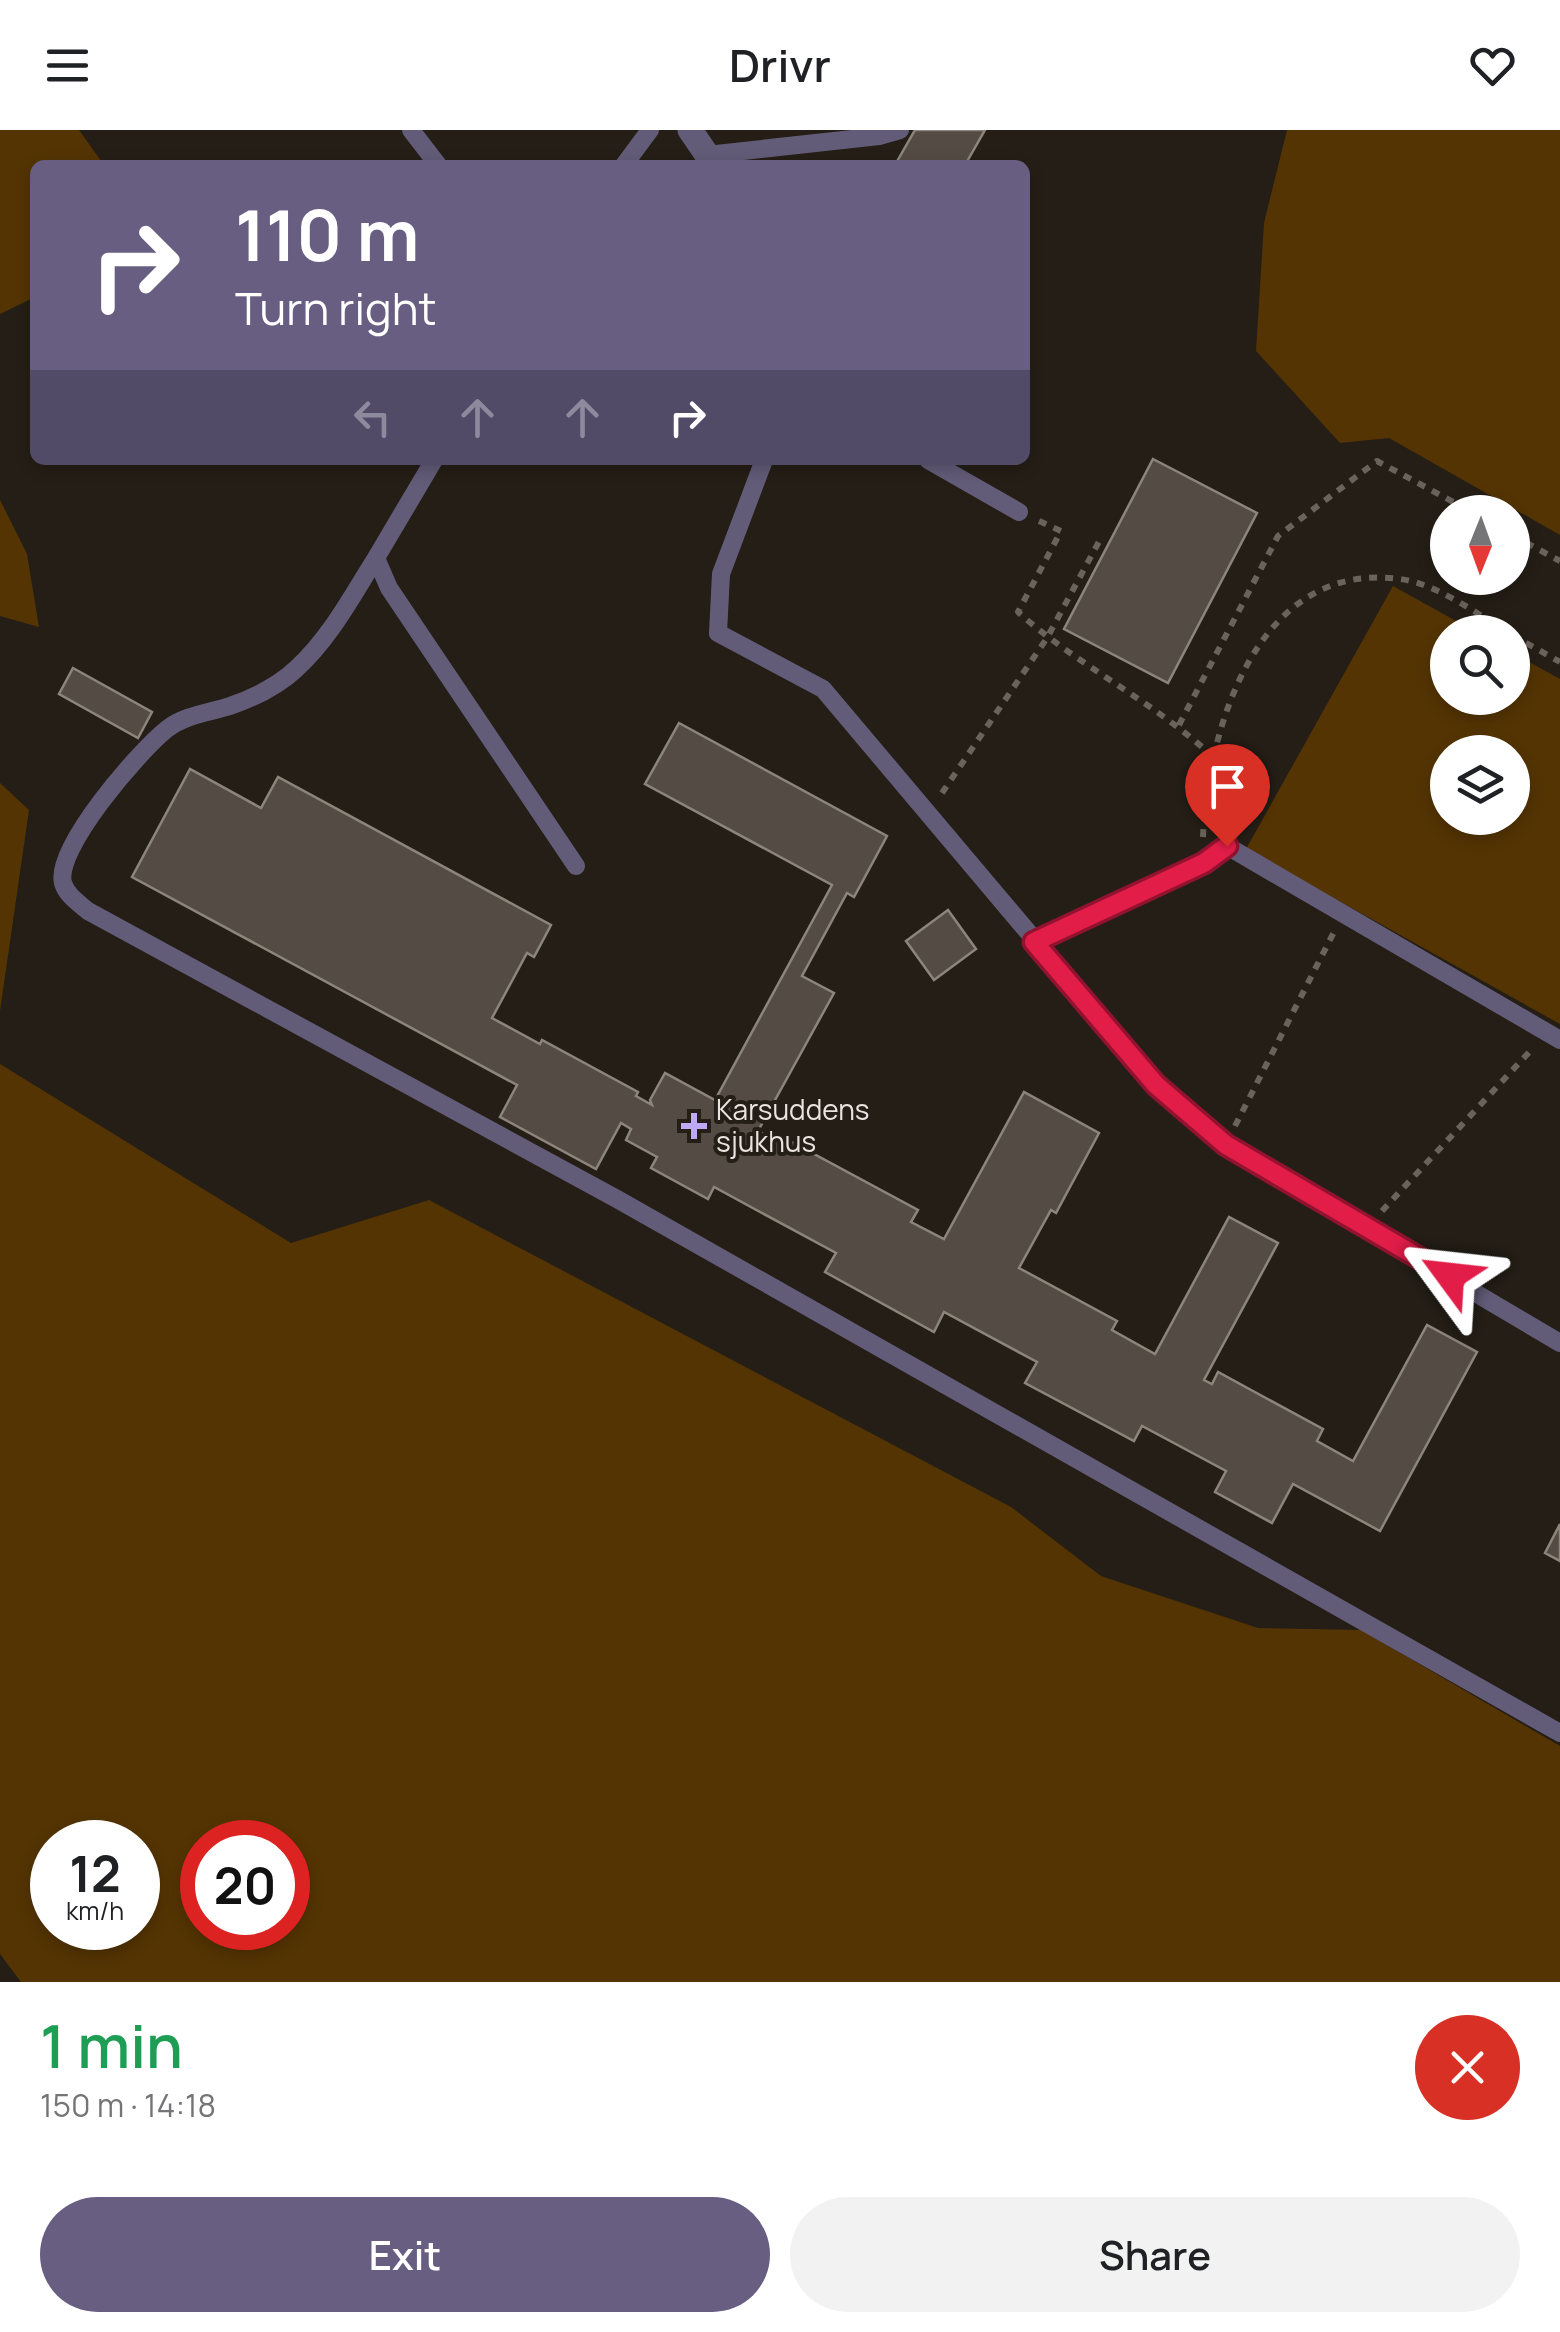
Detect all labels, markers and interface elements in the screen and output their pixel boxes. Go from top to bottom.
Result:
text: Drivr [729,34,831,96]
icon: menu [40,38,95,93]
icon: heart [1465,38,1520,93]
text: 110 m [235,186,419,282]
icon: right [70,200,200,330]
text: Turn right [235,277,436,339]
icon: left [345,390,400,445]
icon: ahead [450,390,505,445]
icon: ahead [555,390,610,445]
icon: right [660,390,715,445]
north arrow [1430,495,1530,595]
map controls [1430,495,1530,835]
button: search [1430,615,1530,715]
button: layers [1430,735,1530,835]
pin [1185,744,1270,847]
icon: arrive [1200,759,1255,814]
place label: Karsuddens sjukhus [716,1090,870,1160]
marker: Karsuddens sjukhus [681,1113,707,1139]
position arrow [1398,1224,1502,1328]
speed limit sign: 20 [180,1820,310,1950]
text: 12 [69,1839,121,1907]
text: km/h [66,1893,124,1928]
text: 1 min [40,2004,183,2086]
button: close [1415,2015,1520,2120]
text: 150 m · 14:18 [40,2083,216,2127]
button: Exit [40,2197,770,2312]
button: Share [790,2197,1520,2312]

